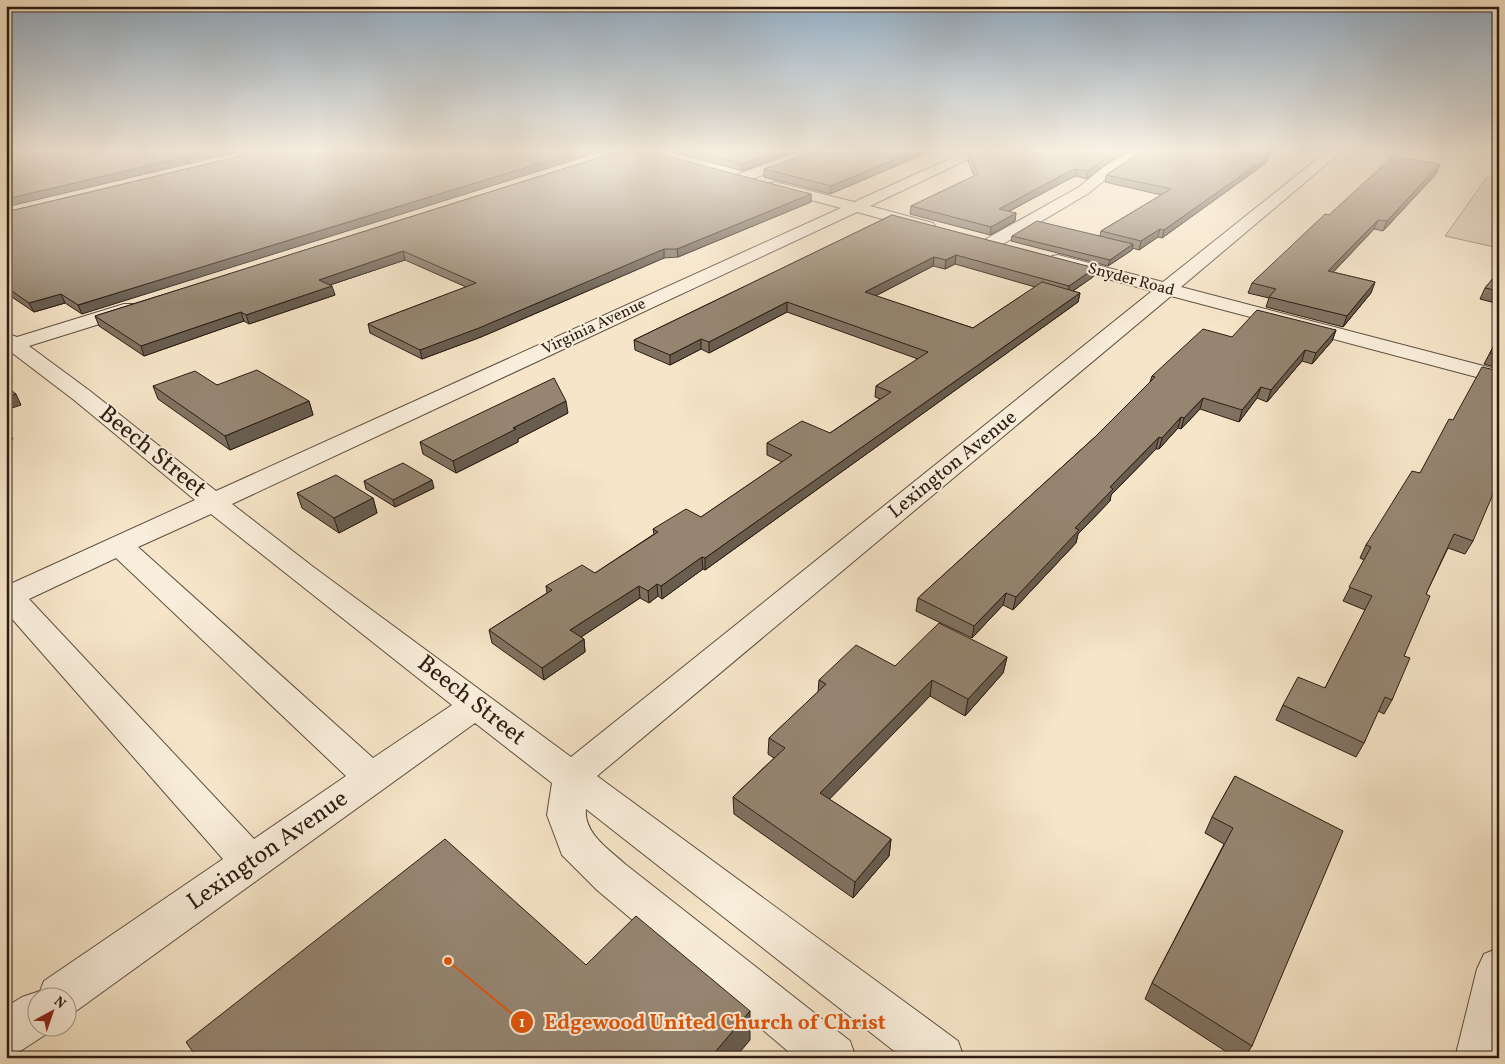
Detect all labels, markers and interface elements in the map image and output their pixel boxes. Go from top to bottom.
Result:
street label: Snyder Road [1085,258,1177,302]
street label: Virginia Avenue [538,293,650,361]
street label: Beech Street [91,398,213,506]
street label: Lexington Avenue [883,404,1023,526]
street label: Beech Street [409,648,533,754]
street label: Lexington Avenue [181,783,355,919]
north arrow [28,986,78,1036]
text: N [49,993,69,1014]
callout: Edgewood United Church of Christ [510,1004,895,1040]
text: Edgewood United Church of Christ [544,1009,886,1038]
text: 1 [519,1013,525,1034]

